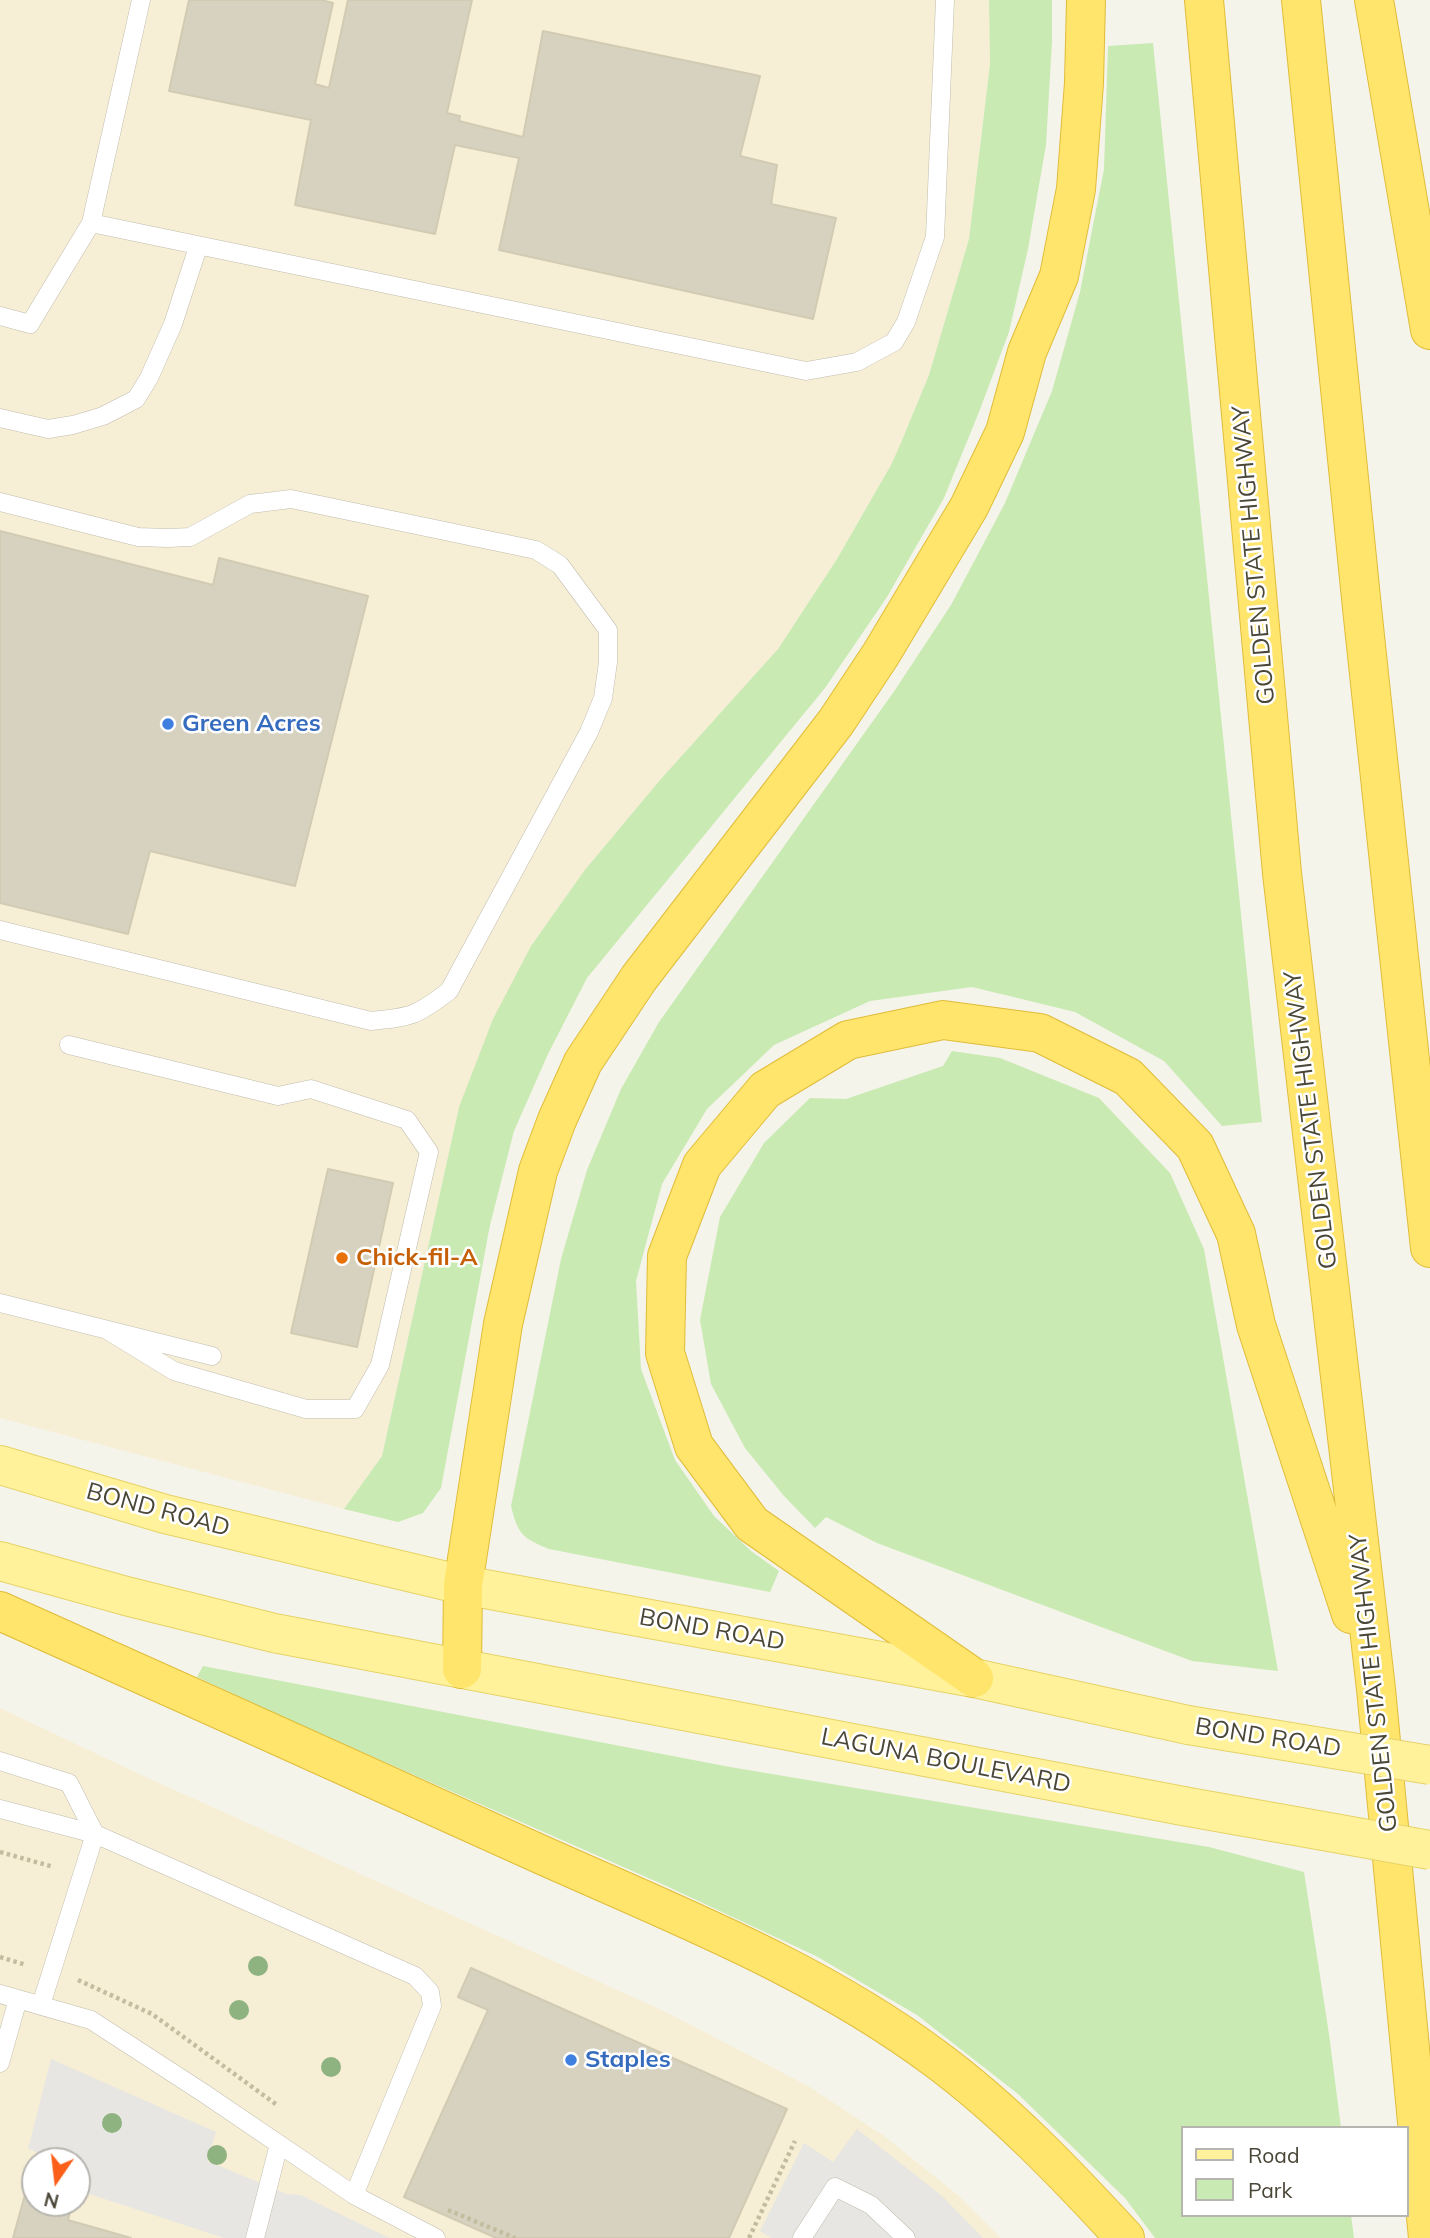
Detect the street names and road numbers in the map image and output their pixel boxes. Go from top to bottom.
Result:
street label: GOLDEN STATE HIGHWAY [1227,404,1281,706]
street label: GOLDEN STATE HIGHWAY [1278,969,1344,1271]
street label: BOND ROAD [83,1477,233,1543]
street label: GOLDEN STATE HIGHWAY [1344,1532,1404,1834]
street label: BOND ROAD [637,1603,787,1657]
street label: BOND ROAD [1193,1712,1343,1764]
street label: LAGUNA BOULEVARD [819,1723,1073,1799]

